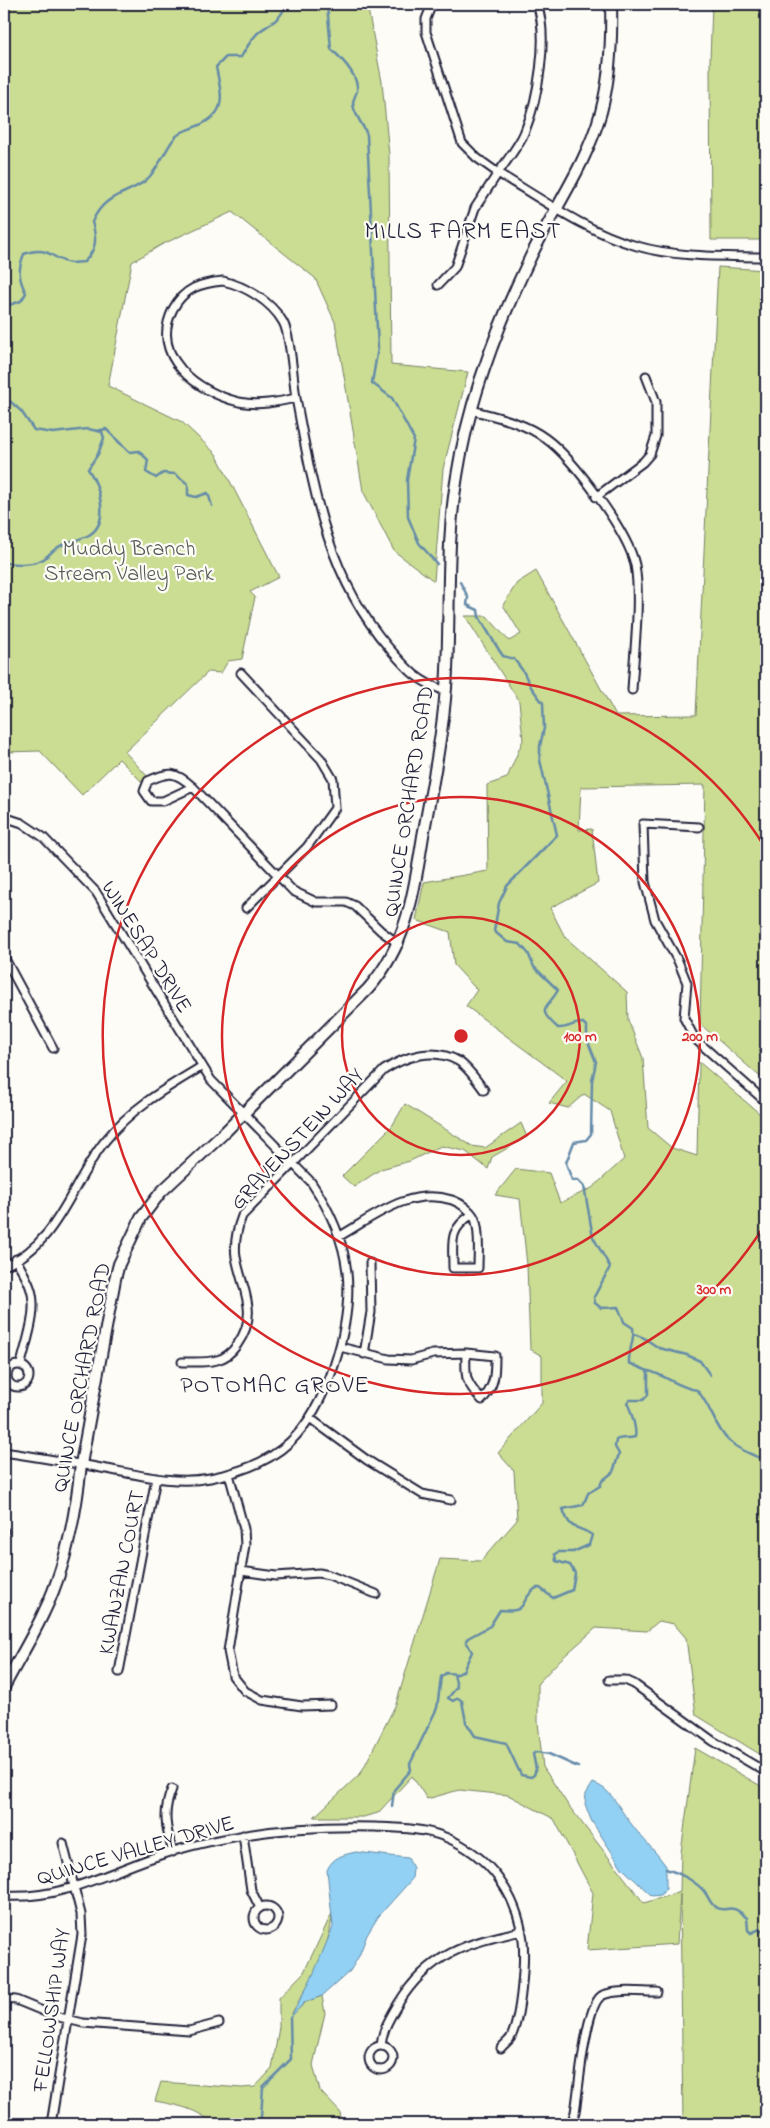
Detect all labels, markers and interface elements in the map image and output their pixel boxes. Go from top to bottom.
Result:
district label: MILLS FARM EAST [364,215,562,250]
park label: Muddy Branch Stream Valley Park [44,534,214,592]
street label: QUINCE ORCHARD ROAD [376,684,444,919]
street label: WINESAP DRIVE [92,875,199,1020]
text: 100 m [563,1026,597,1048]
text: 200 m [681,1026,718,1048]
centre of rings [452,1027,470,1045]
street label: GRAVENSTEIN WAY [224,1062,373,1218]
street label: QUINCE ORCHARD ROAD [45,1260,121,1495]
text: 300 m [696,1279,732,1301]
district label: POTOMAC GROVE [180,1369,370,1404]
street label: KWANZAN COURT [91,1487,155,1658]
street label: QUINCE VALLEY DRIVE [33,1808,238,1895]
street label: FELLOWSHIP WAY [26,1926,80,2095]

